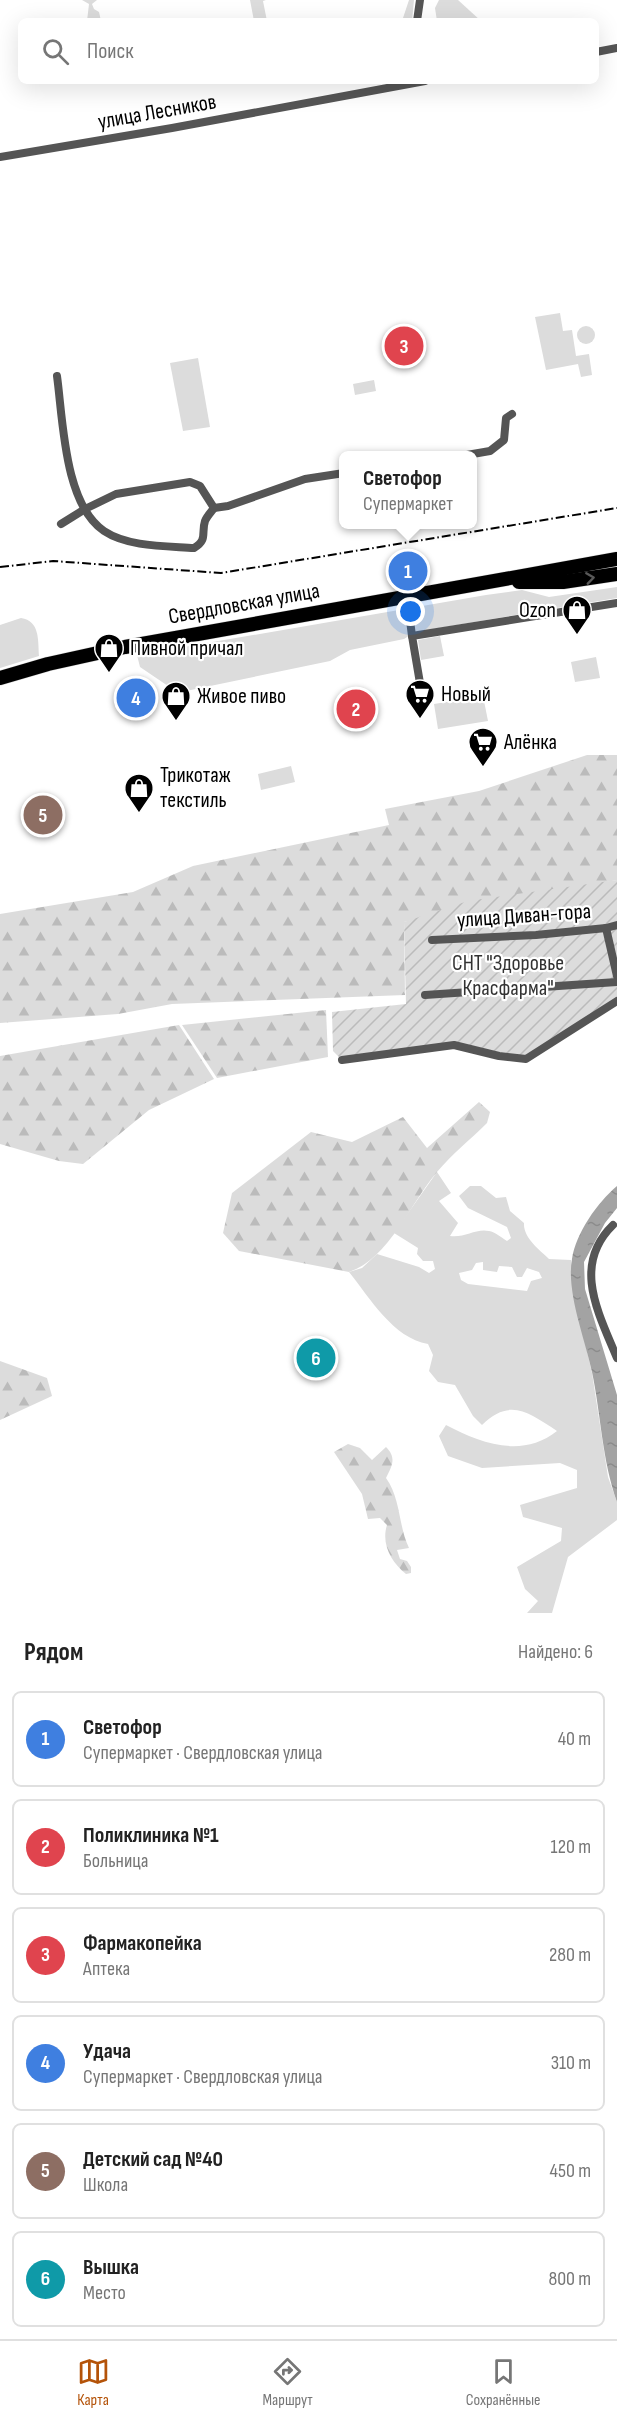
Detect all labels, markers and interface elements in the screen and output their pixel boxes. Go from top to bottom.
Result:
search box [18,18,599,84]
icon: search [39,35,72,68]
text: Поиск [87,38,133,65]
street label: улица Лесников [96,88,218,136]
pin: 3 [384,324,424,368]
popup [339,451,477,529]
text: Светофор [363,465,442,492]
text: Супермаркет [363,492,453,516]
pin: 1 [388,548,428,594]
one-way arrow [585,573,594,585]
street label: Свердловская улица [166,577,322,631]
shop icon: Ozon [561,594,593,636]
your location [396,597,425,626]
place label: Ozon [519,597,556,624]
shop icon: Пивной причал [93,632,125,674]
place label: Пивной причал [130,635,243,662]
pin: 4 [116,676,156,720]
supermarket icon: Новый [404,678,436,720]
shop icon: Живое пиво [160,680,192,722]
place label: Новый [441,681,491,708]
place label: Живое пиво [197,683,286,710]
pin: 2 [336,686,376,732]
supermarket icon: Алёнка [467,726,499,768]
place label: Алёнка [503,729,557,756]
place label: Трикотаж текстиль [160,762,231,814]
shop icon: Трикотаж текстиль [123,772,155,814]
pin: 5 [24,792,63,838]
street label: улица Диван-гора [456,898,592,934]
park label: СНТ "Здоровье Красфарма" [452,950,564,1002]
pin: 6 [296,1336,336,1380]
text: Рядом [24,1637,83,1668]
text: Найдено: 6 [518,1640,593,1664]
text: Светофор [83,1714,162,1741]
text: 1 [42,1727,49,1751]
text: 40 m [558,1727,591,1751]
text: Супермаркет · Свердловская улица [83,1741,323,1765]
text: Поликлиника №1 [83,1822,219,1849]
text: 2 [41,1835,50,1859]
text: 120 m [551,1835,591,1859]
text: Больница [83,1849,148,1873]
text: Фармакопейка [83,1930,202,1957]
text: 3 [41,1943,50,1967]
text: 280 m [549,1943,591,1967]
text: Аптека [83,1957,130,1981]
text: Удача [83,2038,131,2065]
text: 4 [41,2051,50,2075]
text: 310 m [551,2051,591,2075]
text: Супермаркет · Свердловская улица [83,2065,323,2089]
text: Детский сад №40 [83,2146,223,2173]
text: 5 [41,2159,50,2183]
text: 450 m [550,2159,591,2183]
text: Школа [83,2173,128,2197]
text: Вышка [83,2254,139,2281]
text: 6 [41,2267,50,2291]
text: 800 m [548,2267,591,2291]
text: Место [83,2281,126,2305]
tab: Карта [77,2355,110,2410]
tab: Маршрут [263,2355,313,2410]
tab: Сохранённые [466,2355,540,2410]

